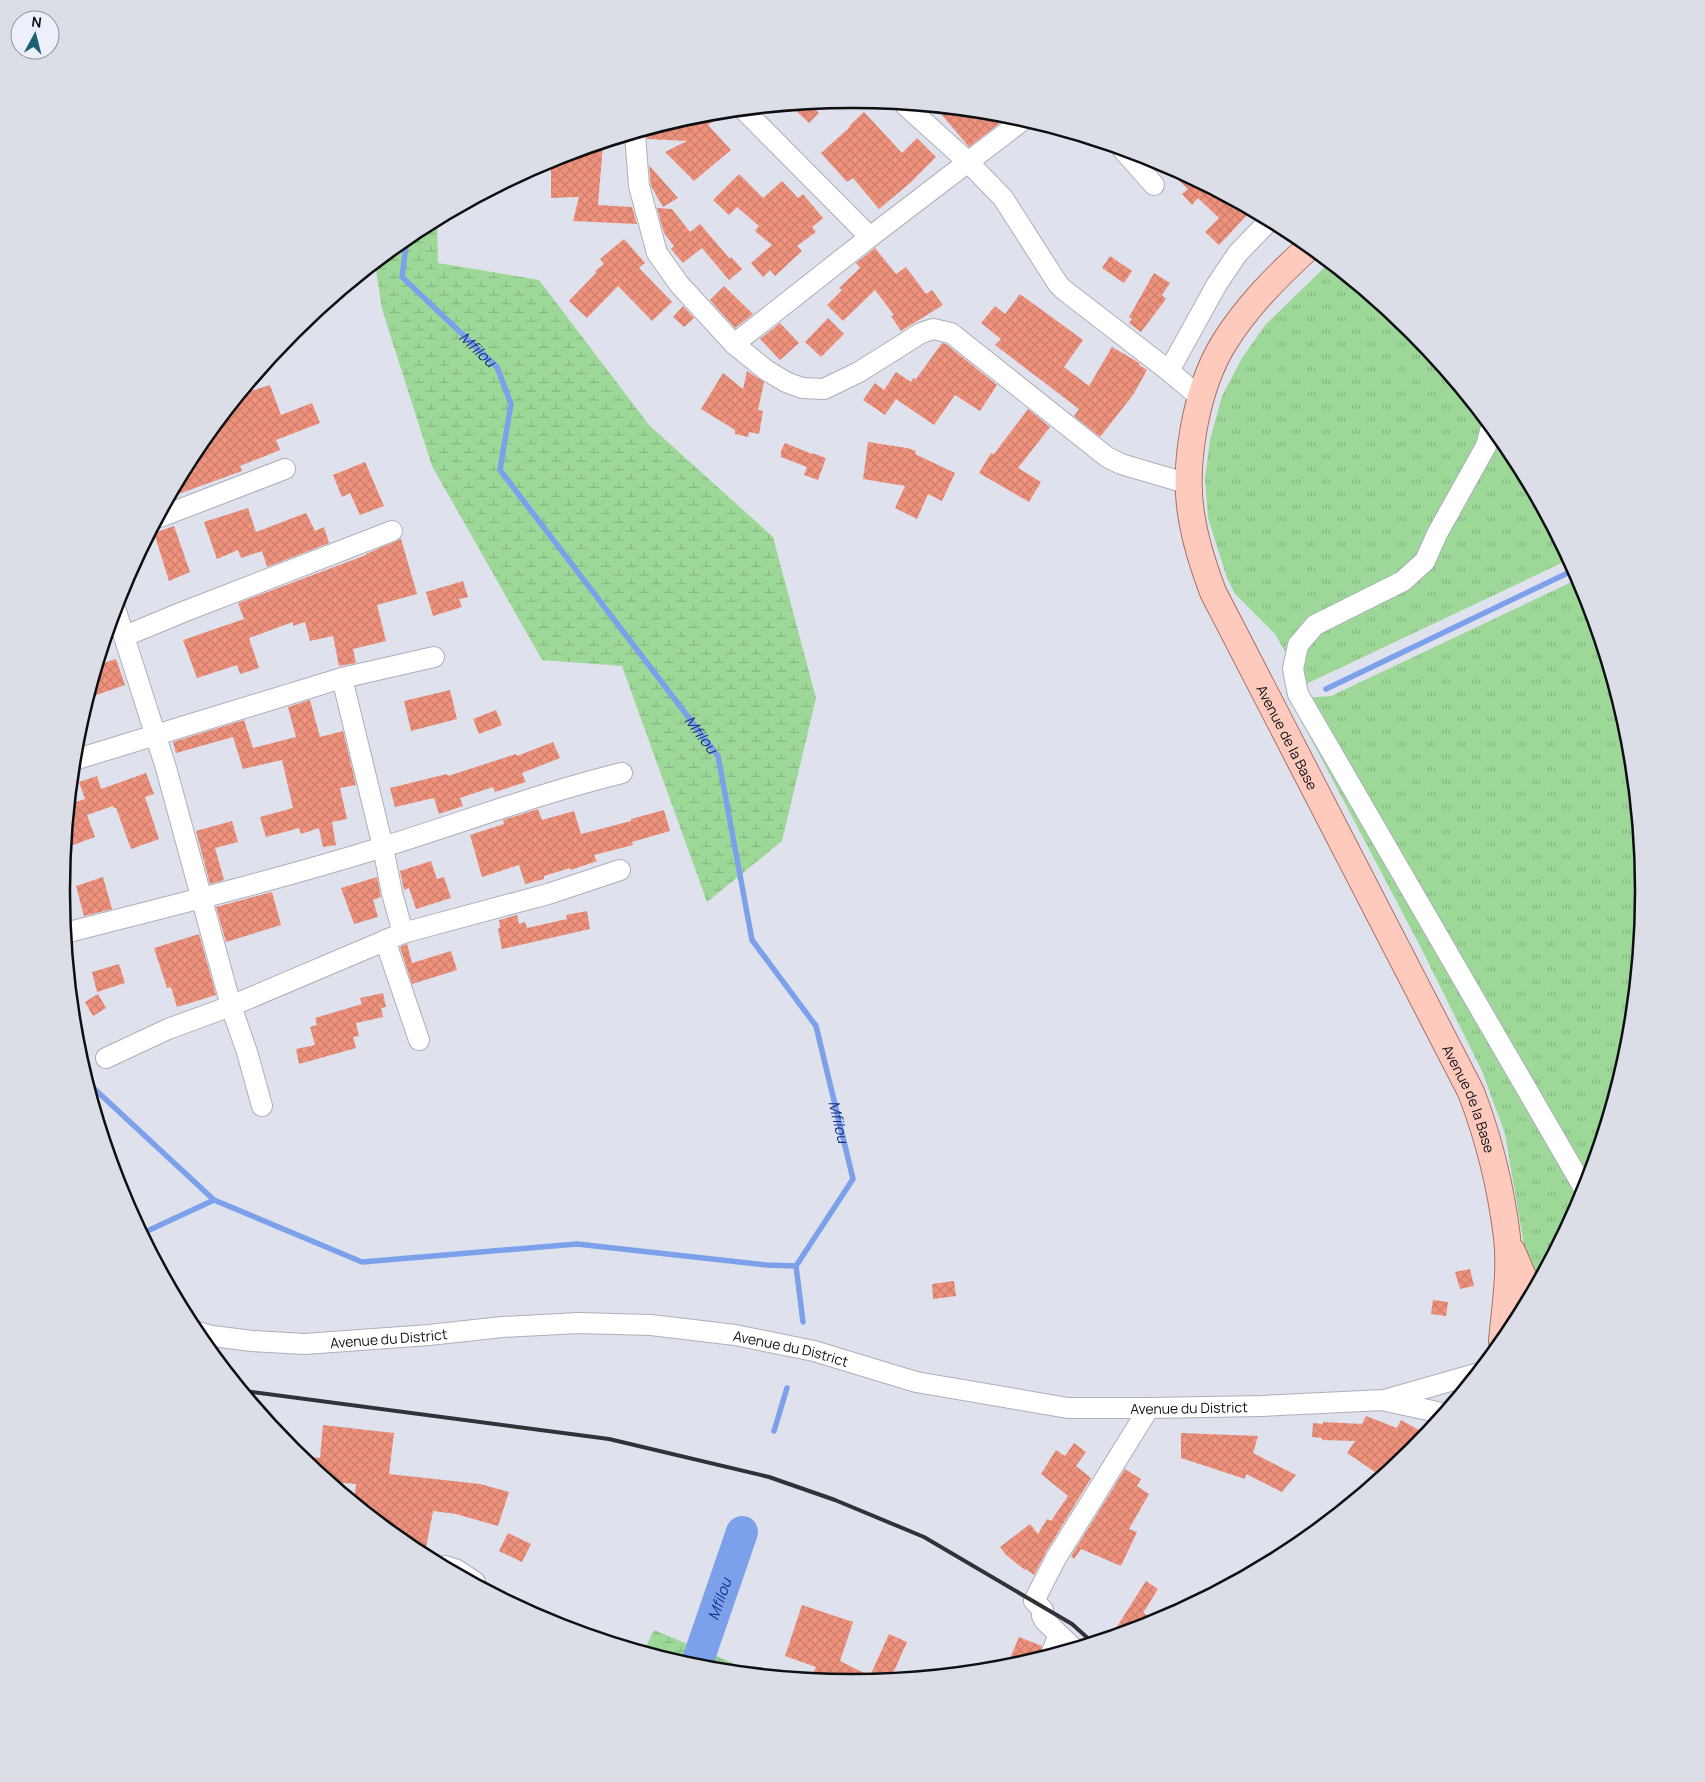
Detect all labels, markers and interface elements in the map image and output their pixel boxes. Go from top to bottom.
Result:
north arrow [10,10,60,60]
text: N [30,12,43,32]
water label: Mfilou [455,327,502,372]
street label: Avenue de la Base [1253,681,1323,793]
water label: Mfilou [680,711,724,759]
street label: Avenue de la Base [1439,1041,1500,1155]
water label: Mfilou [824,1098,855,1146]
street label: Avenue du District [329,1324,449,1352]
street label: Avenue du District [732,1325,851,1371]
street label: Avenue du District [1130,1397,1248,1418]
water label: Mfilou [702,1574,736,1623]

